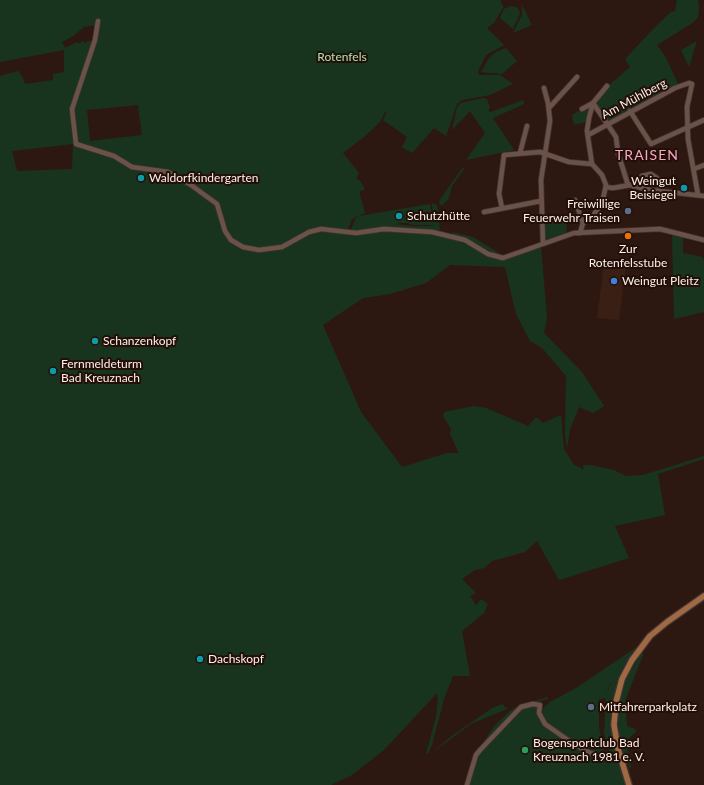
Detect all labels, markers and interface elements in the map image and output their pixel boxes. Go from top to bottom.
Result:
park label: Rotenfels [317,50,367,64]
street label: Am Mühlberg [599,76,669,122]
district label: TRAISEN [615,147,679,163]
place label: Waldorfkindergarten [149,171,259,185]
marker: Waldorfkindergarten [136,173,146,183]
place label: Weingut Beisiegel [629,174,676,202]
marker: Weingut Beisiegel [679,183,689,193]
place label: Freiwillige Feuerwehr Traisen [523,197,620,225]
marker: Freiwillige Feuerwehr Traisen [623,206,633,216]
place label: Schutzhütte [407,209,470,223]
marker: Schutzhütte [394,211,404,221]
marker: Zur Rotenfelsstube [623,231,633,241]
place label: Zur Rotenfelsstube [589,242,667,270]
place label: Weingut Pleitz [622,274,699,288]
marker: Weingut Pleitz [609,276,619,286]
place label: Schanzenkopf [103,334,176,348]
marker: Schanzenkopf [90,336,100,346]
place label: Fernmeldeturm Bad Kreuznach [61,357,142,385]
marker: Fernmeldeturm Bad Kreuznach [48,366,58,376]
place label: Dachskopf [208,652,264,666]
marker: Dachskopf [195,654,205,664]
place label: Mitfahrerparkplatz [599,700,697,714]
marker: Mitfahrerparkplatz [586,702,596,712]
place label: Bogensportclub Bad Kreuznach 1981 e. V. [533,736,645,764]
marker: Bogensportclub Bad Kreuznach 1981 e. V. [520,745,530,755]

